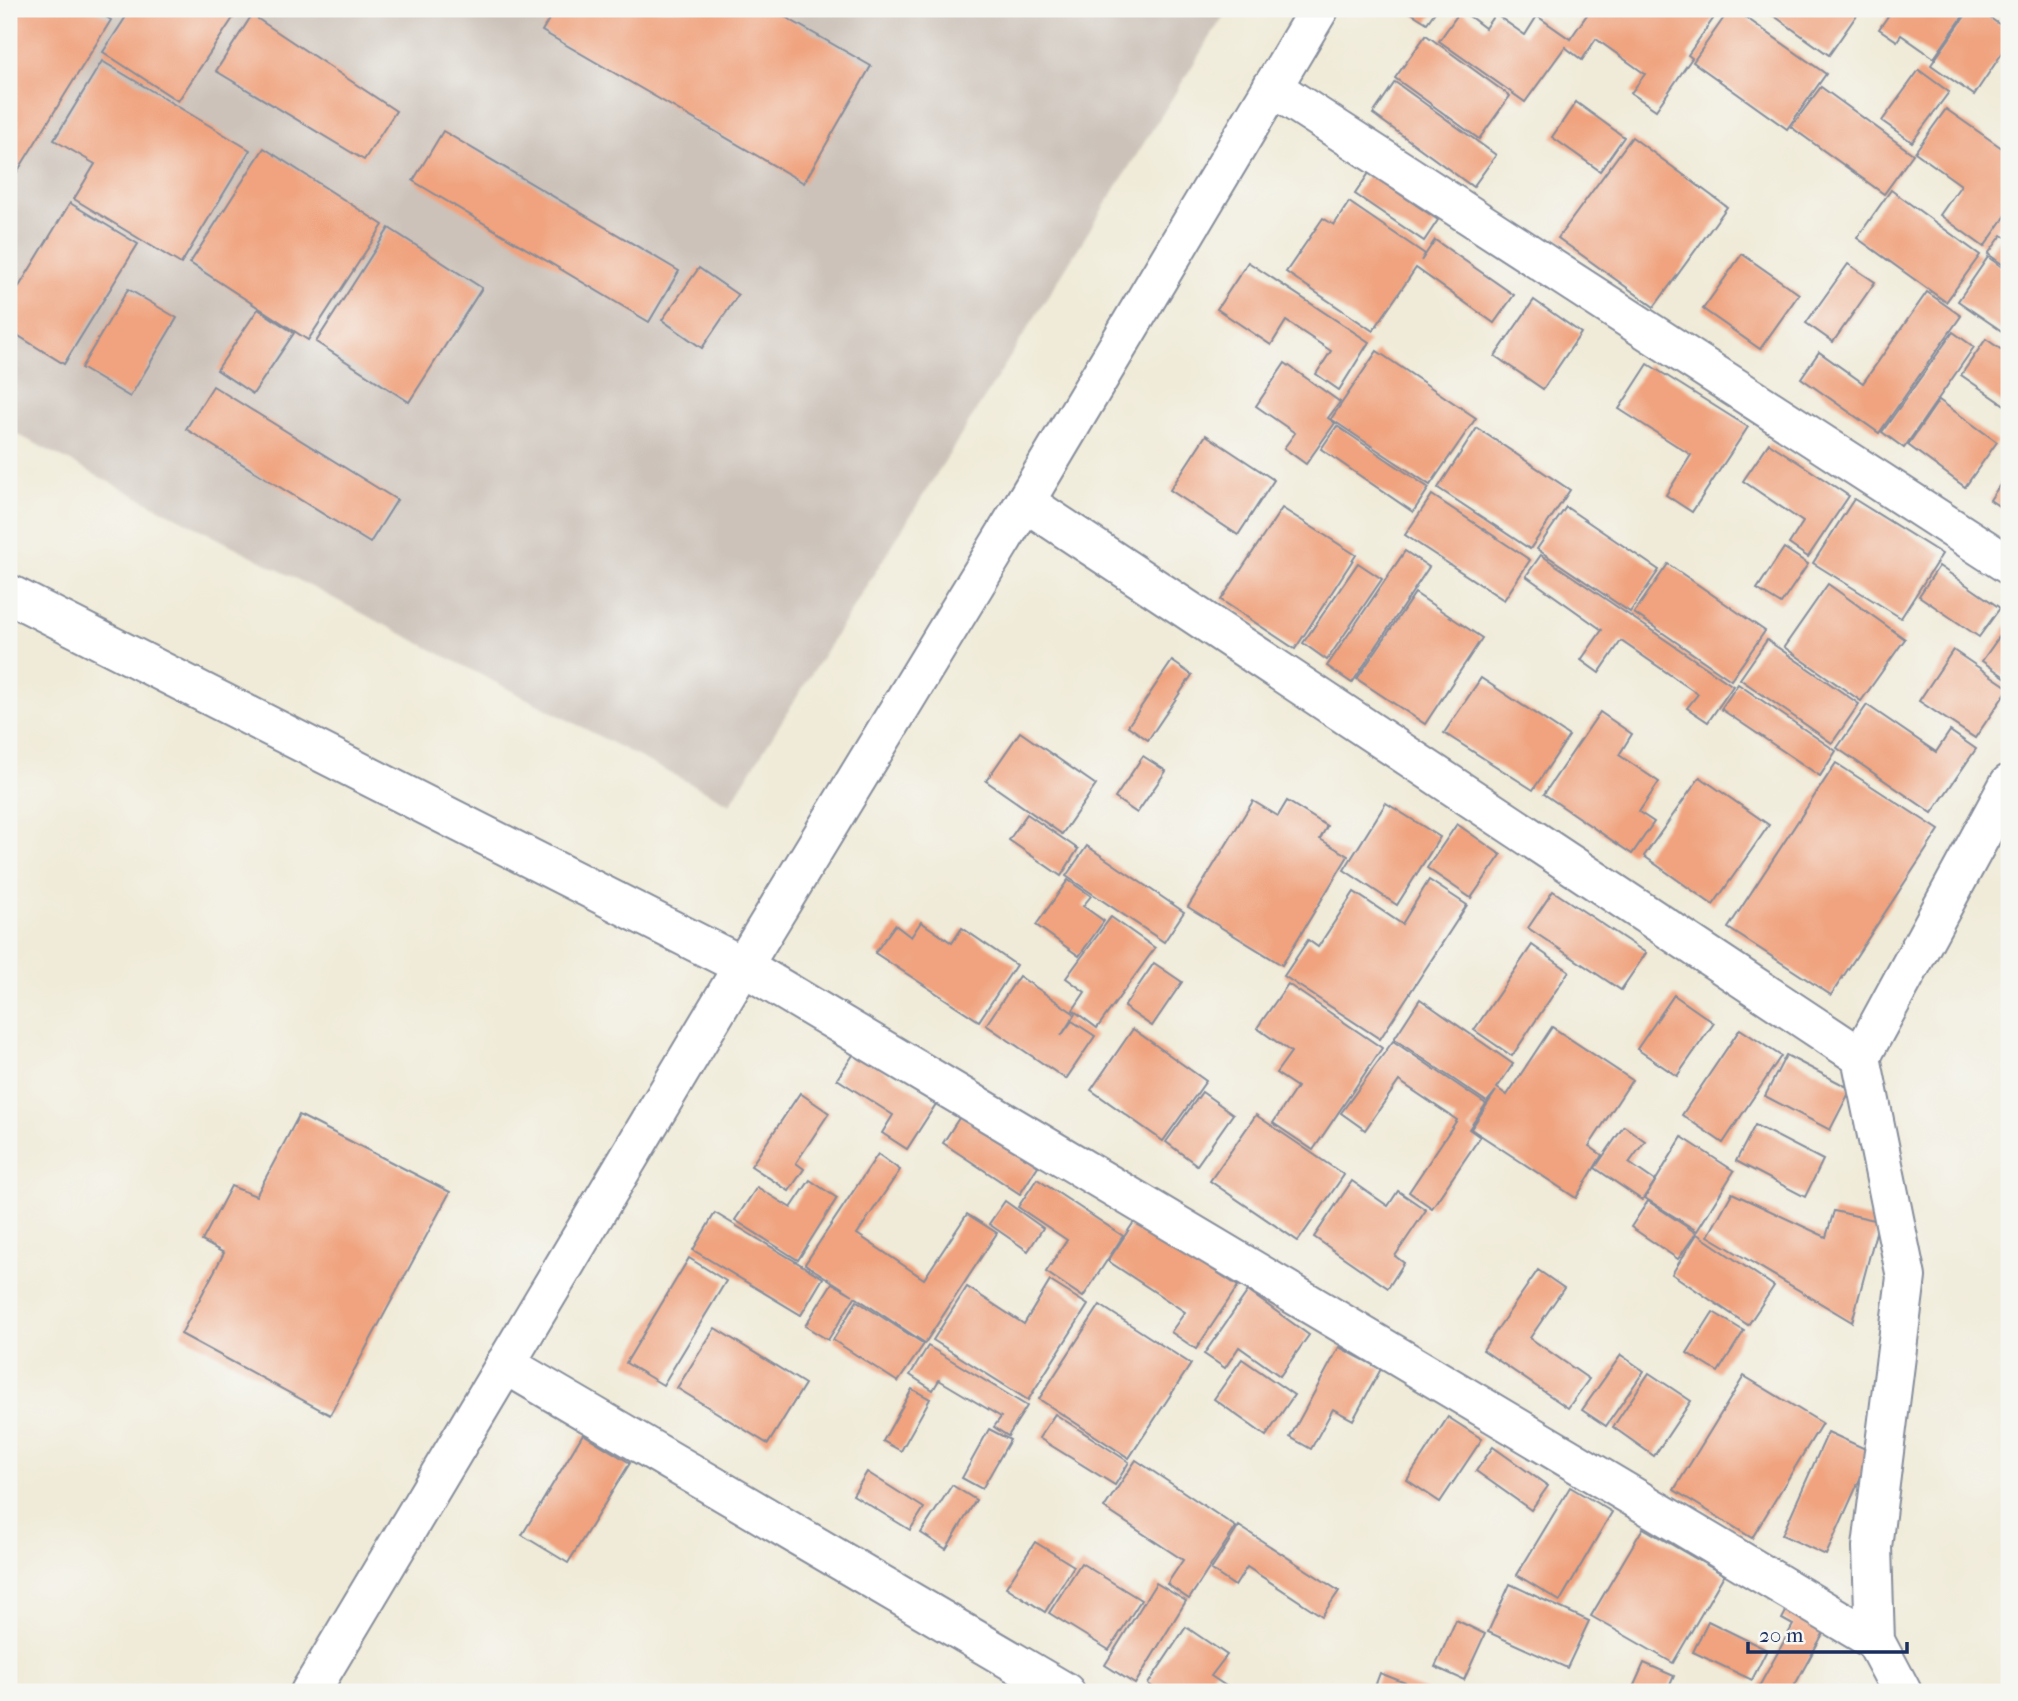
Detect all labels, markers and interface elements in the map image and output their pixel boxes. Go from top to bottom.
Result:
scale bar [1748,1610,1908,1654]
text: 20 m [1759,1623,1804,1647]

